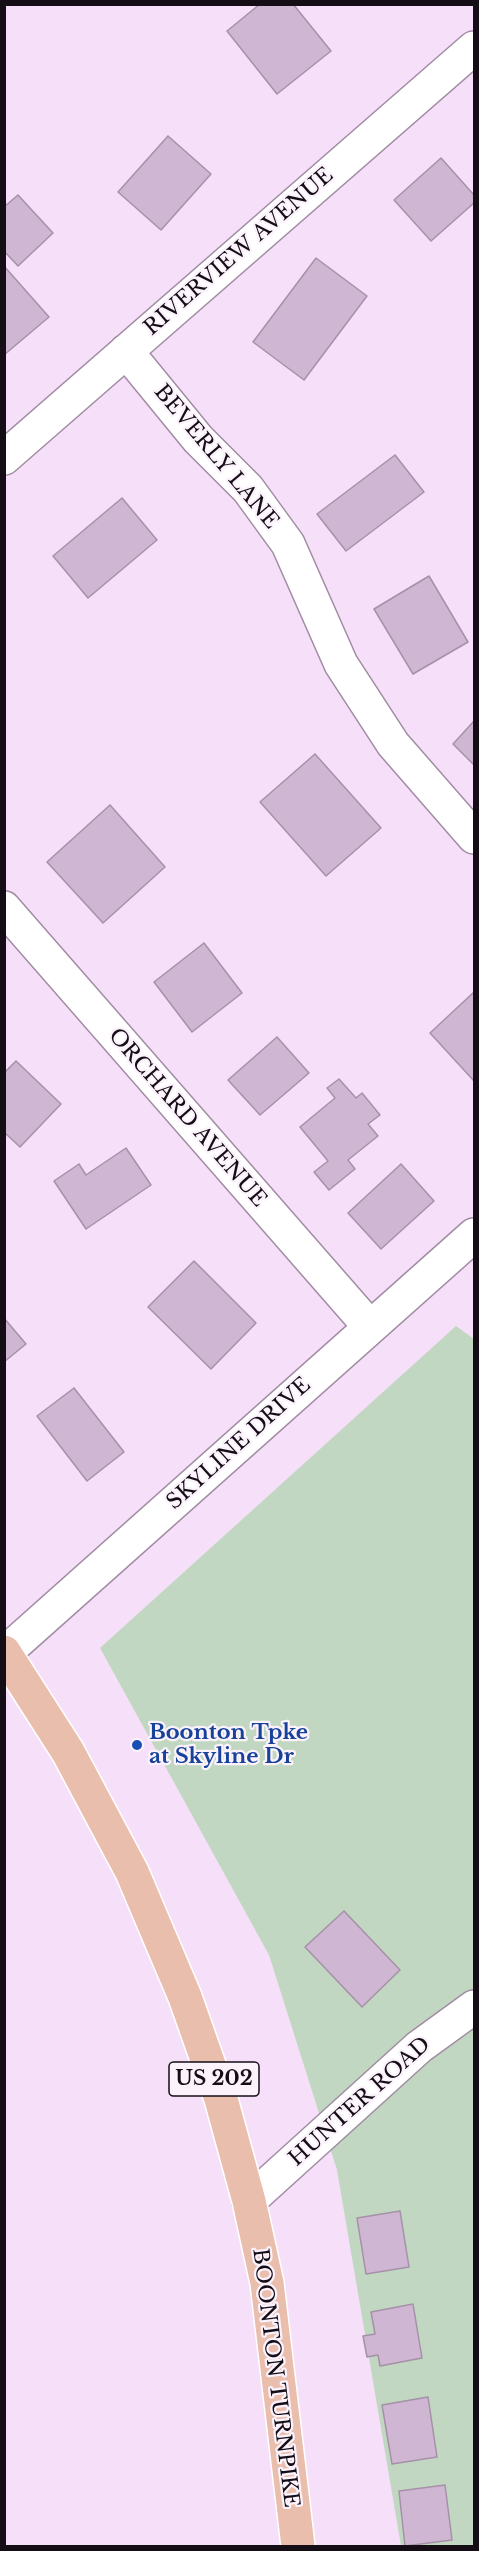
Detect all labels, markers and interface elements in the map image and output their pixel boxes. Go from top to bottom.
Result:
street label: RIVERVIEW AVENUE [139,163,339,341]
street label: BEVERLY LANE [148,380,284,534]
street label: ORCHARD AVENUE [103,1024,271,1212]
street label: SKYLINE DRIVE [162,1373,316,1515]
place label: Boonton Tpke at Skyline Dr [149,1720,308,1770]
marker: Boonton Tpke at Skyline Dr [130,1738,144,1752]
street label: HUNTER ROAD [284,2032,436,2172]
road number: US 202 [169,2062,259,2096]
street label: BOONTON TURNPIKE [247,2247,303,2509]

